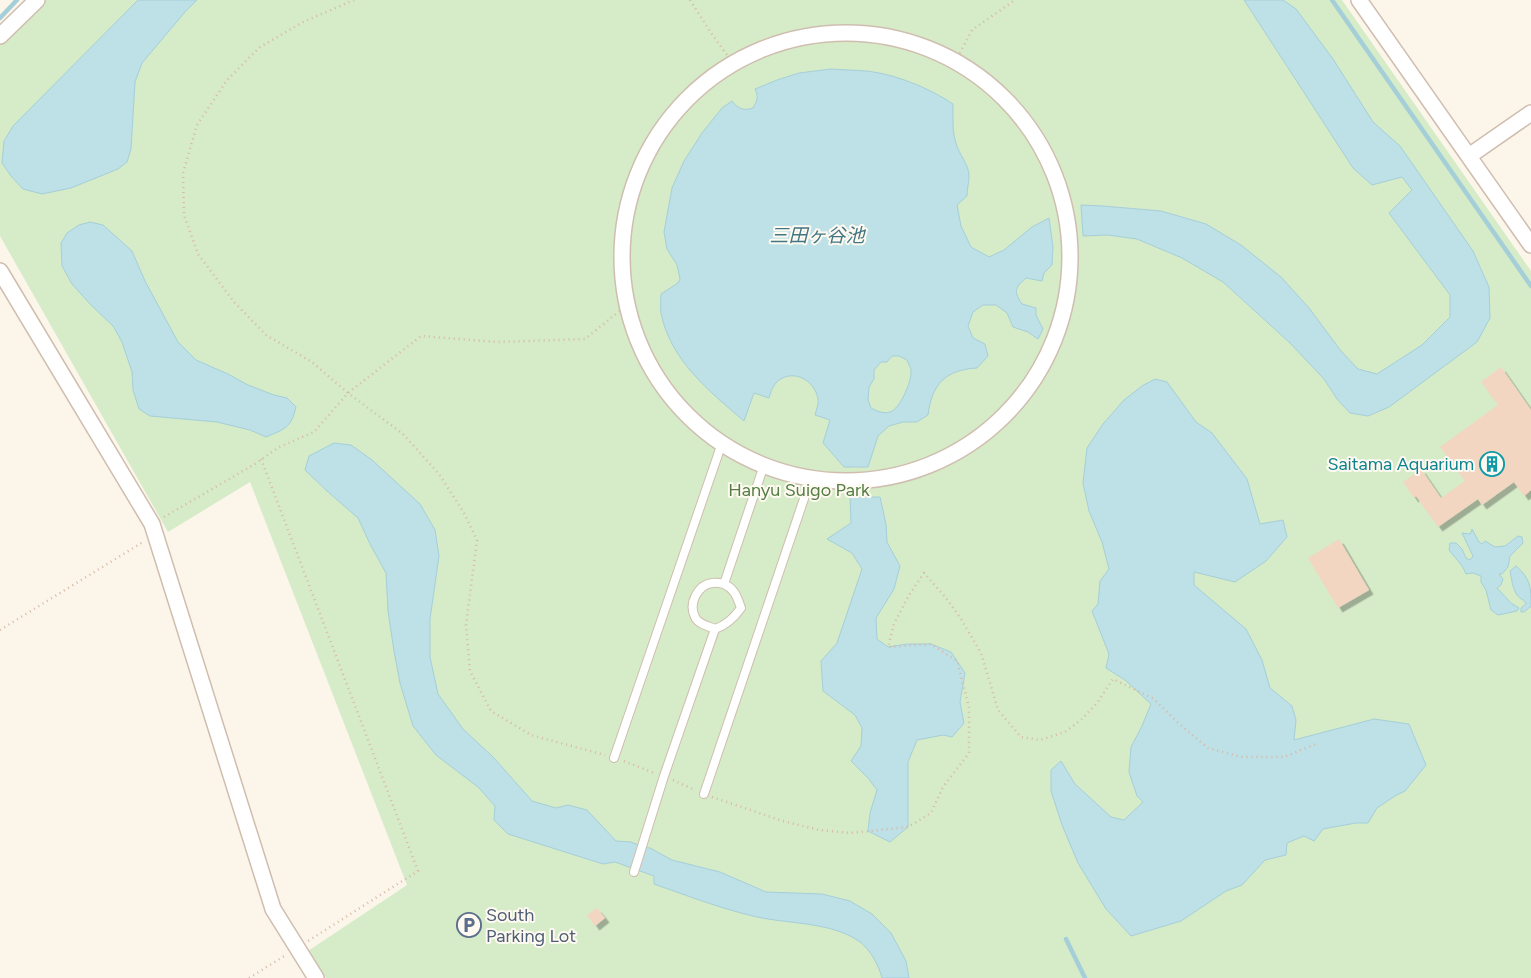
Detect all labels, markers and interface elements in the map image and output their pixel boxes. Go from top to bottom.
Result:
water label: 三田ヶ谷池 [769,224,866,247]
building icon: Saitama Aquarium [1479,451,1505,477]
place label: Saitama Aquarium [1327,453,1474,475]
park label: Hanyu Suigo Park [728,479,870,501]
place label: South Parking Lot [486,904,576,947]
parking icon: South Parking Lot [456,912,482,938]

